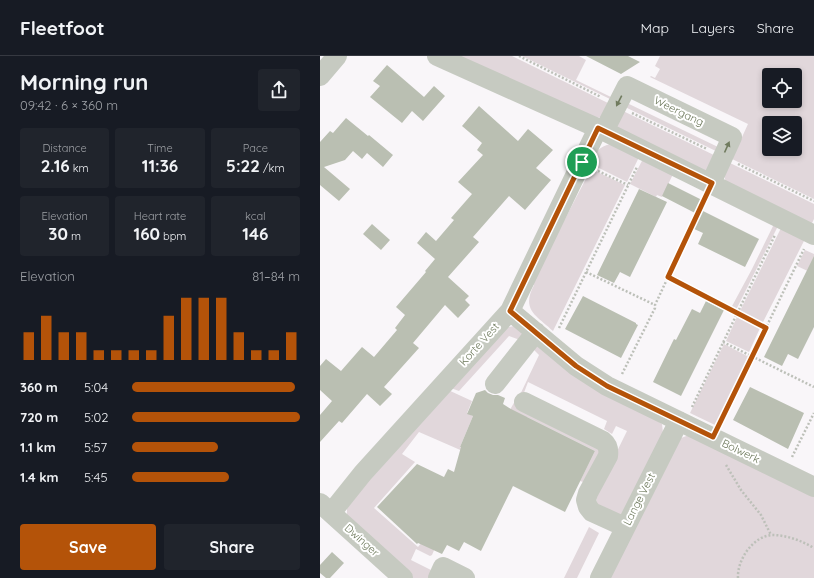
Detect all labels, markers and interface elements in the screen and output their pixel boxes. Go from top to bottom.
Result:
text: Fleetfoot [20,16,105,40]
text: Map [640,19,669,37]
text: Layers [691,19,735,37]
text: Share [757,19,794,37]
text: Morning run [20,68,148,96]
map controls [762,68,802,156]
button: locate [762,68,802,108]
button: share [258,69,300,111]
street label: Weergang [652,93,706,129]
one-way arrow [616,95,623,107]
text: 09:42 · 6 × 360 m [20,97,118,113]
button: layers [762,116,802,156]
text: Distance [43,141,87,155]
text: Time [147,141,173,155]
text: Pace [243,141,268,155]
one-way arrow [724,142,730,153]
pin [565,145,599,179]
icon: arrive [571,151,593,173]
text: 2.16 [41,155,70,176]
text: 11:36 [142,155,178,176]
text: 5:22 [226,155,260,176]
text: km [70,161,89,175]
text: /km [260,161,285,175]
text: Elevation [41,209,88,223]
text: Heart rate [134,209,186,223]
text: kcal [245,209,266,223]
text: 30 [48,223,68,244]
text: 160 [134,223,160,244]
text: 146 [242,223,268,244]
text: m [68,229,81,243]
text: bpm [160,229,186,243]
text: Elevation [20,268,75,284]
text: 81–84 m [252,268,300,284]
street label: Korte Vest [456,319,502,368]
text: 360 m [20,379,58,395]
text: 5:04 [84,379,108,395]
text: 720 m [20,409,58,425]
text: 5:02 [84,409,108,425]
street label: Bolwerk [720,436,762,466]
text: 1.1 km [20,439,56,455]
text: 5:57 [84,439,107,455]
text: 1.4 km [20,469,59,485]
text: 5:45 [84,469,108,485]
street label: Lange Vest [620,470,658,528]
street label: Dwinger [342,521,383,560]
button: Save [20,524,156,570]
button: Share [164,524,300,570]

